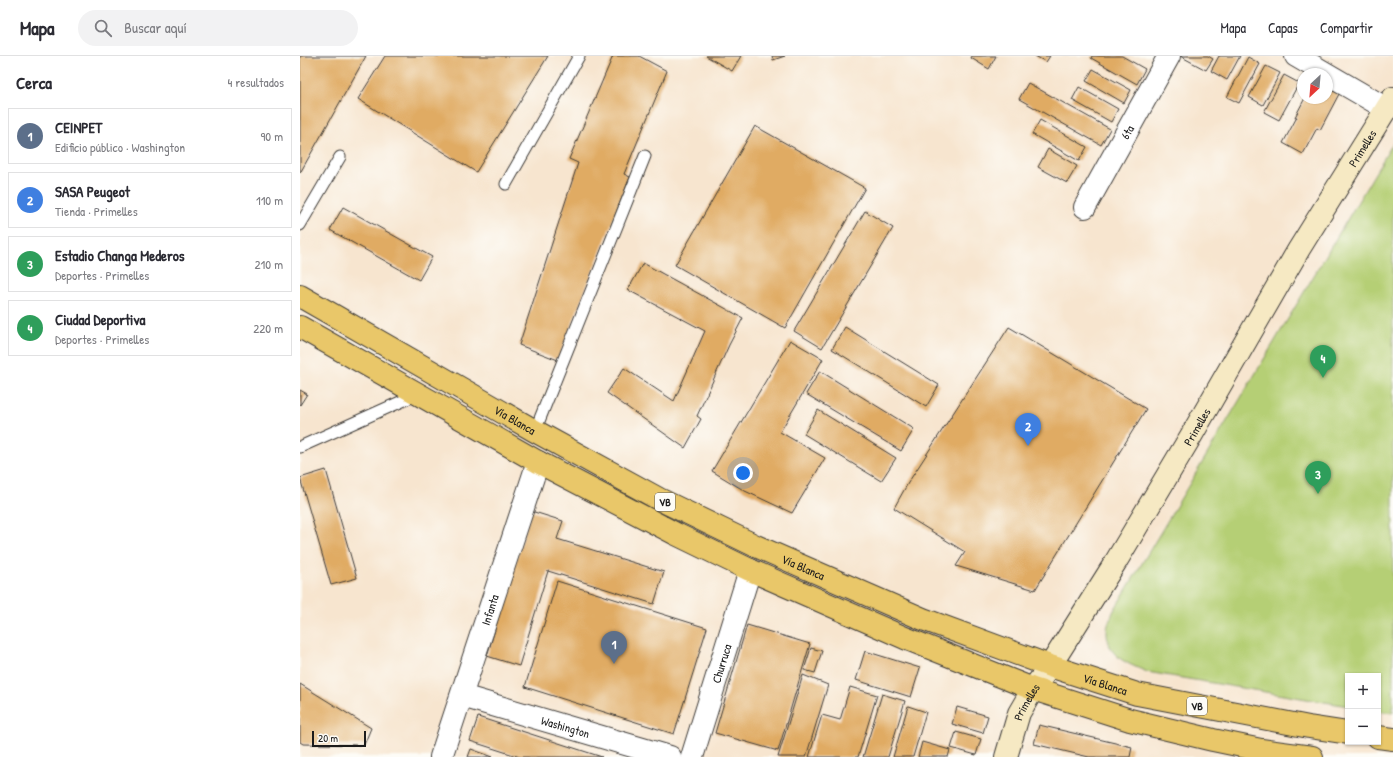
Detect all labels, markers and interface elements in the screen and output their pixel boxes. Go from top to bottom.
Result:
search box [78,10,358,46]
text: Mapa [20,15,54,41]
icon: search [92,17,114,39]
text: Buscar aquí [124,17,187,38]
text: Mapa [1221,18,1246,37]
text: Capas [1268,18,1298,37]
text: Compartir [1320,18,1373,37]
north arrow [1297,68,1333,104]
text: Cerca [16,71,52,94]
text: 4 resultados [227,73,284,91]
text: CEINPET [55,117,102,138]
street label: 6ta [1116,122,1138,142]
street label: Primelles [1344,126,1380,170]
text: 1 [28,127,32,145]
text: 90 m [261,127,283,145]
text: Edificio público · Washington [55,138,185,156]
text: SASA Peugeot [55,181,130,202]
text: 2 [27,191,33,209]
text: 110 m [256,191,283,209]
text: Tienda · Primelles [55,202,138,220]
text: Estadio Changa Mederos [55,245,185,266]
text: 3 [27,255,33,273]
text: 210 m [255,255,283,273]
text: Deportes · Primelles [55,266,149,284]
text: Ciudad Deportiva [55,309,145,330]
text: 4 [28,319,32,337]
text: 220 m [253,319,283,337]
text: Deportes · Primelles [55,330,149,348]
pin: 4 [1310,345,1336,378]
street label: Vía Blanca [491,401,539,438]
street label: Primelles [1179,404,1214,448]
pin: 2 [1015,413,1041,446]
pin: 3 [1305,461,1331,494]
your location [733,463,753,483]
road number: VB [655,493,675,511]
street label: Vía Blanca [779,550,828,584]
street label: Infanta [476,592,503,627]
pin: 1 [601,631,627,664]
street label: Churruca [707,642,735,685]
street label: Vía Blanca [1081,669,1130,699]
map controls [1345,673,1381,745]
button: + [1345,673,1381,709]
street label: Primelles [1009,679,1043,722]
road number: VB [1187,697,1207,715]
button: − [1345,709,1381,745]
street label: Washington [539,711,592,742]
scale bar [312,729,366,748]
text: 20 m [318,731,338,745]

